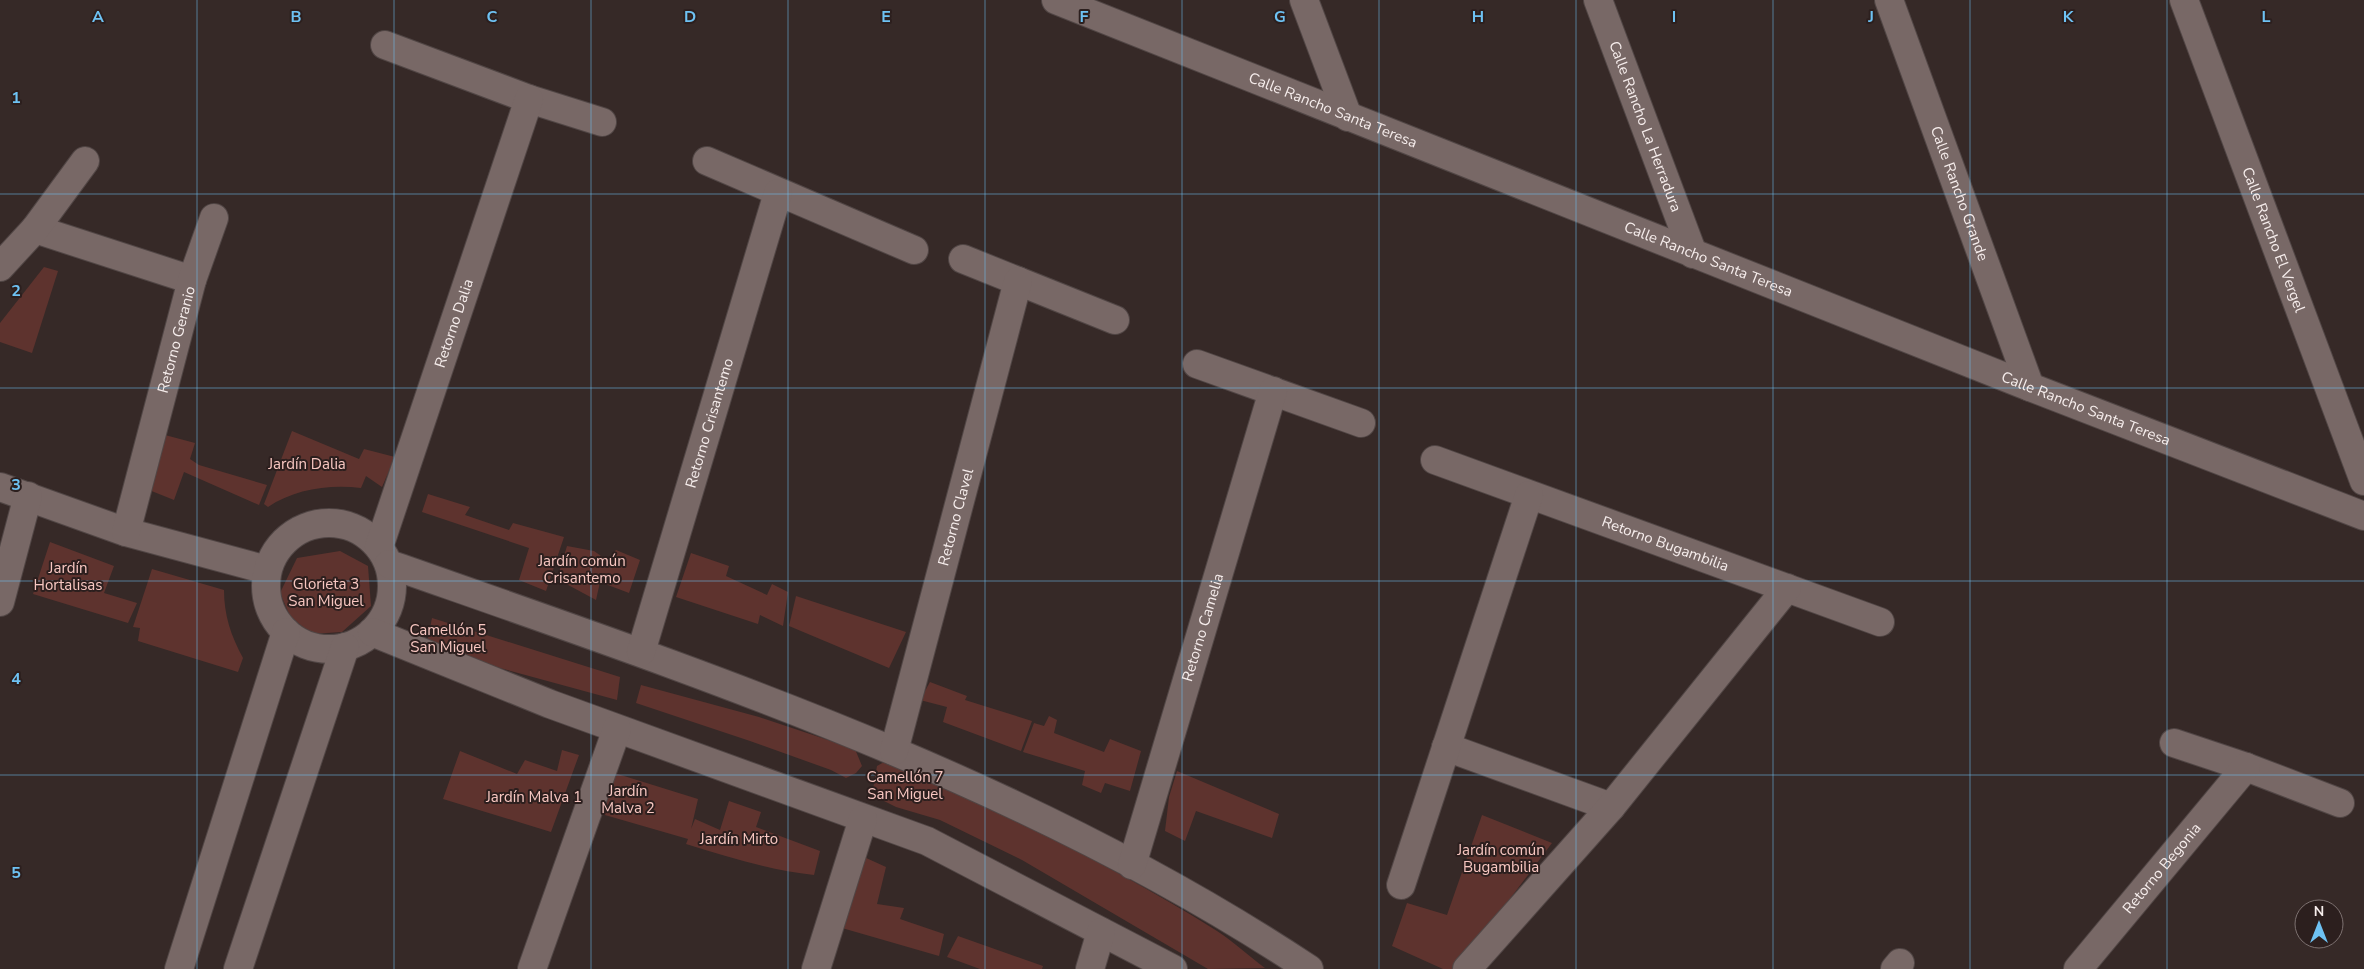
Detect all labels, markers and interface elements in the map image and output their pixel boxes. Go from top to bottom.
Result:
text: A [92,6,104,28]
text: B [290,6,302,28]
text: C [487,6,498,28]
text: D [684,6,696,28]
text: E [881,6,891,28]
text: F [1080,6,1089,28]
text: G [1274,6,1286,28]
text: H [1472,6,1484,28]
text: I [1672,6,1676,28]
text: J [1867,6,1874,28]
text: K [2063,6,2075,28]
text: L [2262,6,2271,28]
street label: Calle Rancho La Herradura [1604,38,1686,215]
street label: Calle Rancho Santa Teresa [1246,68,1420,153]
text: 1 [11,87,21,109]
street label: Calle Rancho Grande [1926,123,1993,264]
street label: Calle Rancho El Vergel [2237,164,2310,316]
street label: Calle Rancho Santa Teresa [1621,217,1796,302]
street label: Retorno Dalia [430,276,478,370]
text: 2 [11,280,21,302]
street label: Retorno Geranio [153,284,200,395]
street label: Retorno Crisantemo [681,356,738,490]
street label: Calle Rancho Santa Teresa [1998,367,2173,450]
park label: Jardín Dalia [267,454,346,474]
street label: Retorno Clavel [933,466,978,568]
text: 3 [11,474,21,496]
street label: Retorno Bugambilia [1599,512,1731,576]
park label: Jardín común Crisantemo [537,551,626,588]
park label: Jardín Hortalisas [33,558,103,595]
street label: Retorno Camelia [1177,571,1228,684]
park label: Glorieta 3 San Miguel [288,574,364,611]
park label: Camellón 5 San Miguel [409,620,487,657]
text: 4 [11,668,21,690]
park label: Camellón 7 San Miguel [866,767,944,804]
park label: Jardín Malva 2 [601,781,655,818]
park label: Jardín Malva 1 [485,787,582,807]
street label: Retorno Begonia [2118,819,2205,918]
park label: Jardín Mirto [699,829,778,849]
park label: Jardín común Bugambilia [1456,840,1545,877]
text: 5 [11,862,21,884]
north arrow [2294,899,2344,949]
text: N [2314,902,2324,921]

